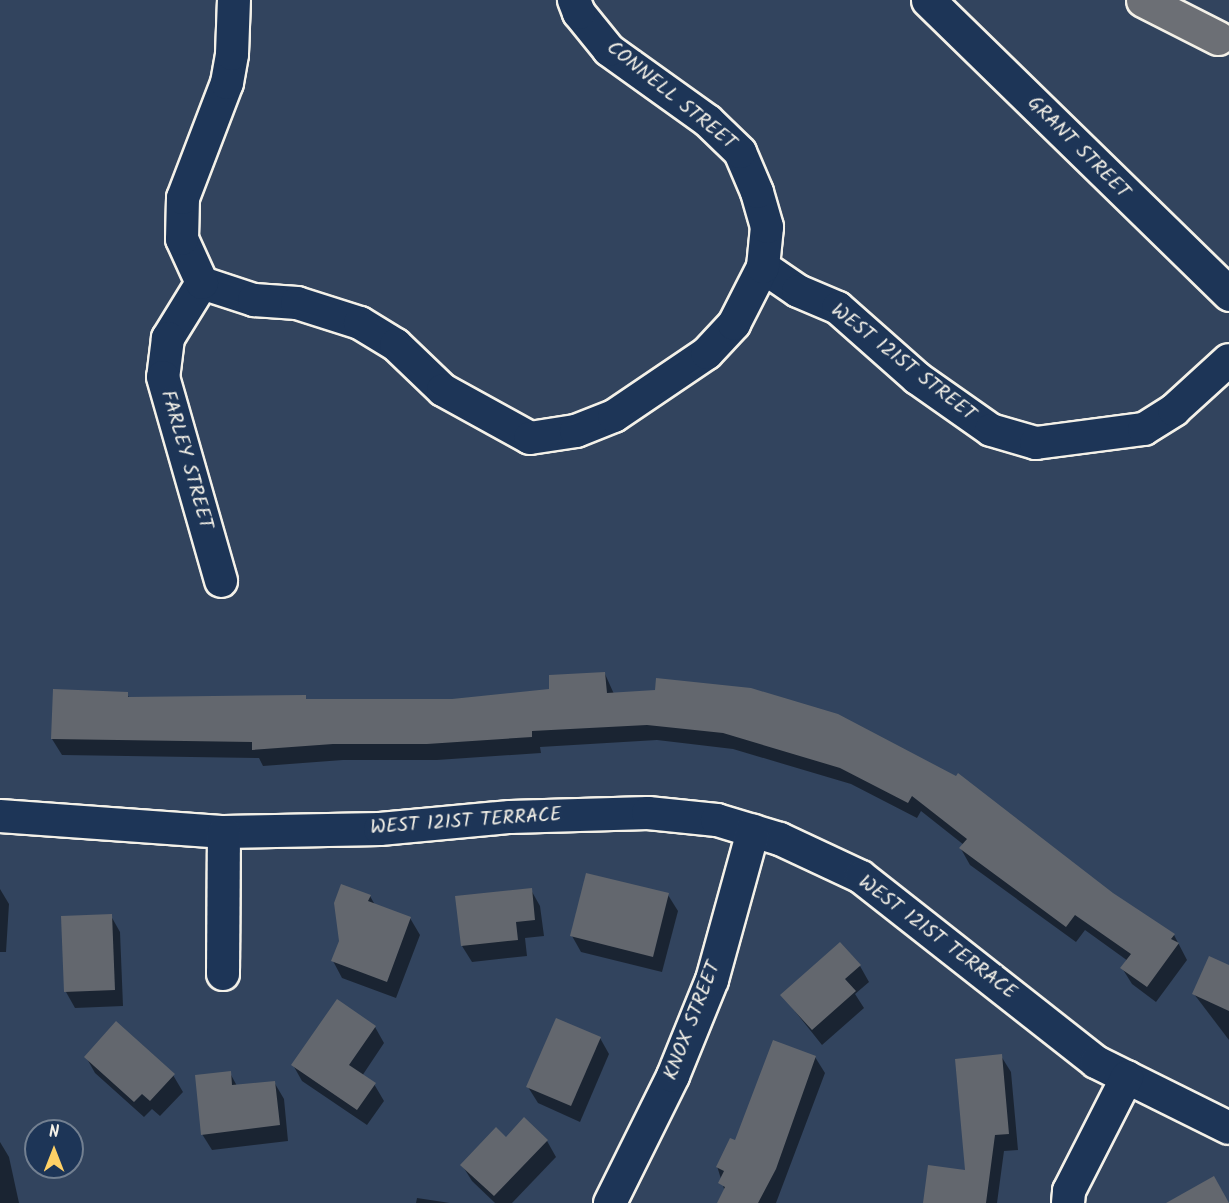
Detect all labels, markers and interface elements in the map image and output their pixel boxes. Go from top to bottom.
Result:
street label: CONNELL STREET [601,36,741,156]
street label: GRANT STREET [1022,92,1134,204]
street label: WEST 121ST STREET [826,299,980,427]
street label: FARLEY STREET [155,388,217,532]
street label: WEST 121ST TERRACE [369,803,563,841]
street label: WEST 121ST TERRACE [853,871,1021,1005]
street label: KNOX STREET [659,958,727,1084]
north arrow [24,1119,84,1179]
text: N [49,1120,59,1145]

